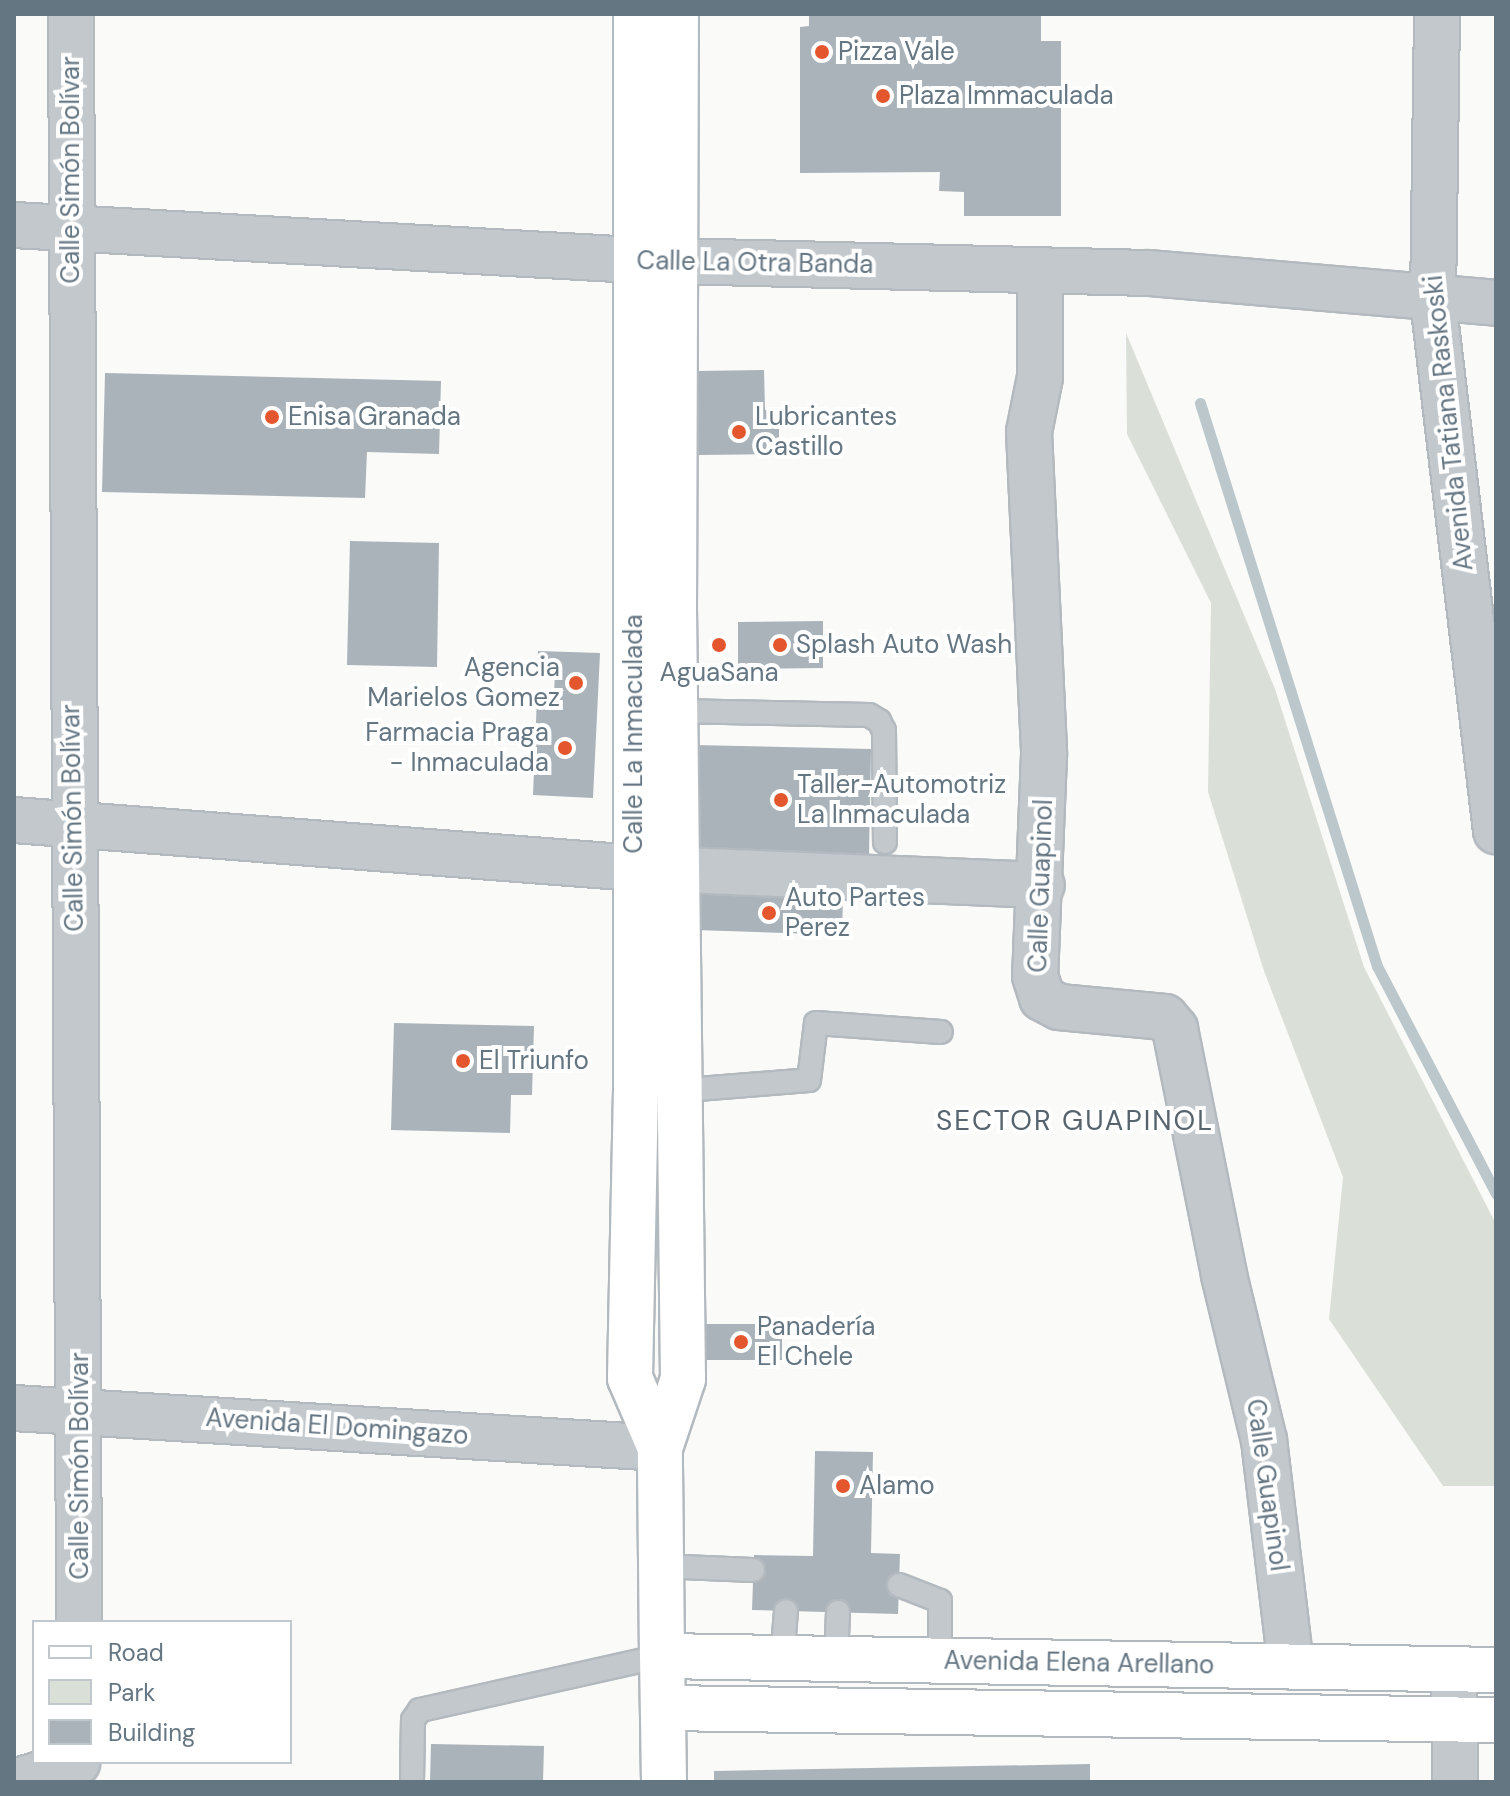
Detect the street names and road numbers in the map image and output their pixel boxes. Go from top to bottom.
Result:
street label: Calle Simón Bolívar [55,56,87,284]
street label: Calle La Otra Banda [636,245,874,281]
street label: Avenida Tatiana Raskoski [1418,273,1480,573]
street label: Calle La Inmaculada [618,614,650,854]
street label: Calle Simón Bolívar [55,704,91,932]
street label: Calle Guapinol [1022,799,1060,973]
street label: Calle Simón Bolívar [64,1352,96,1580]
street label: Calle Guapinol [1239,1397,1295,1573]
street label: Avenida El Domingazo [205,1402,469,1452]
street label: Avenida Elena Arellano [943,1645,1215,1681]

